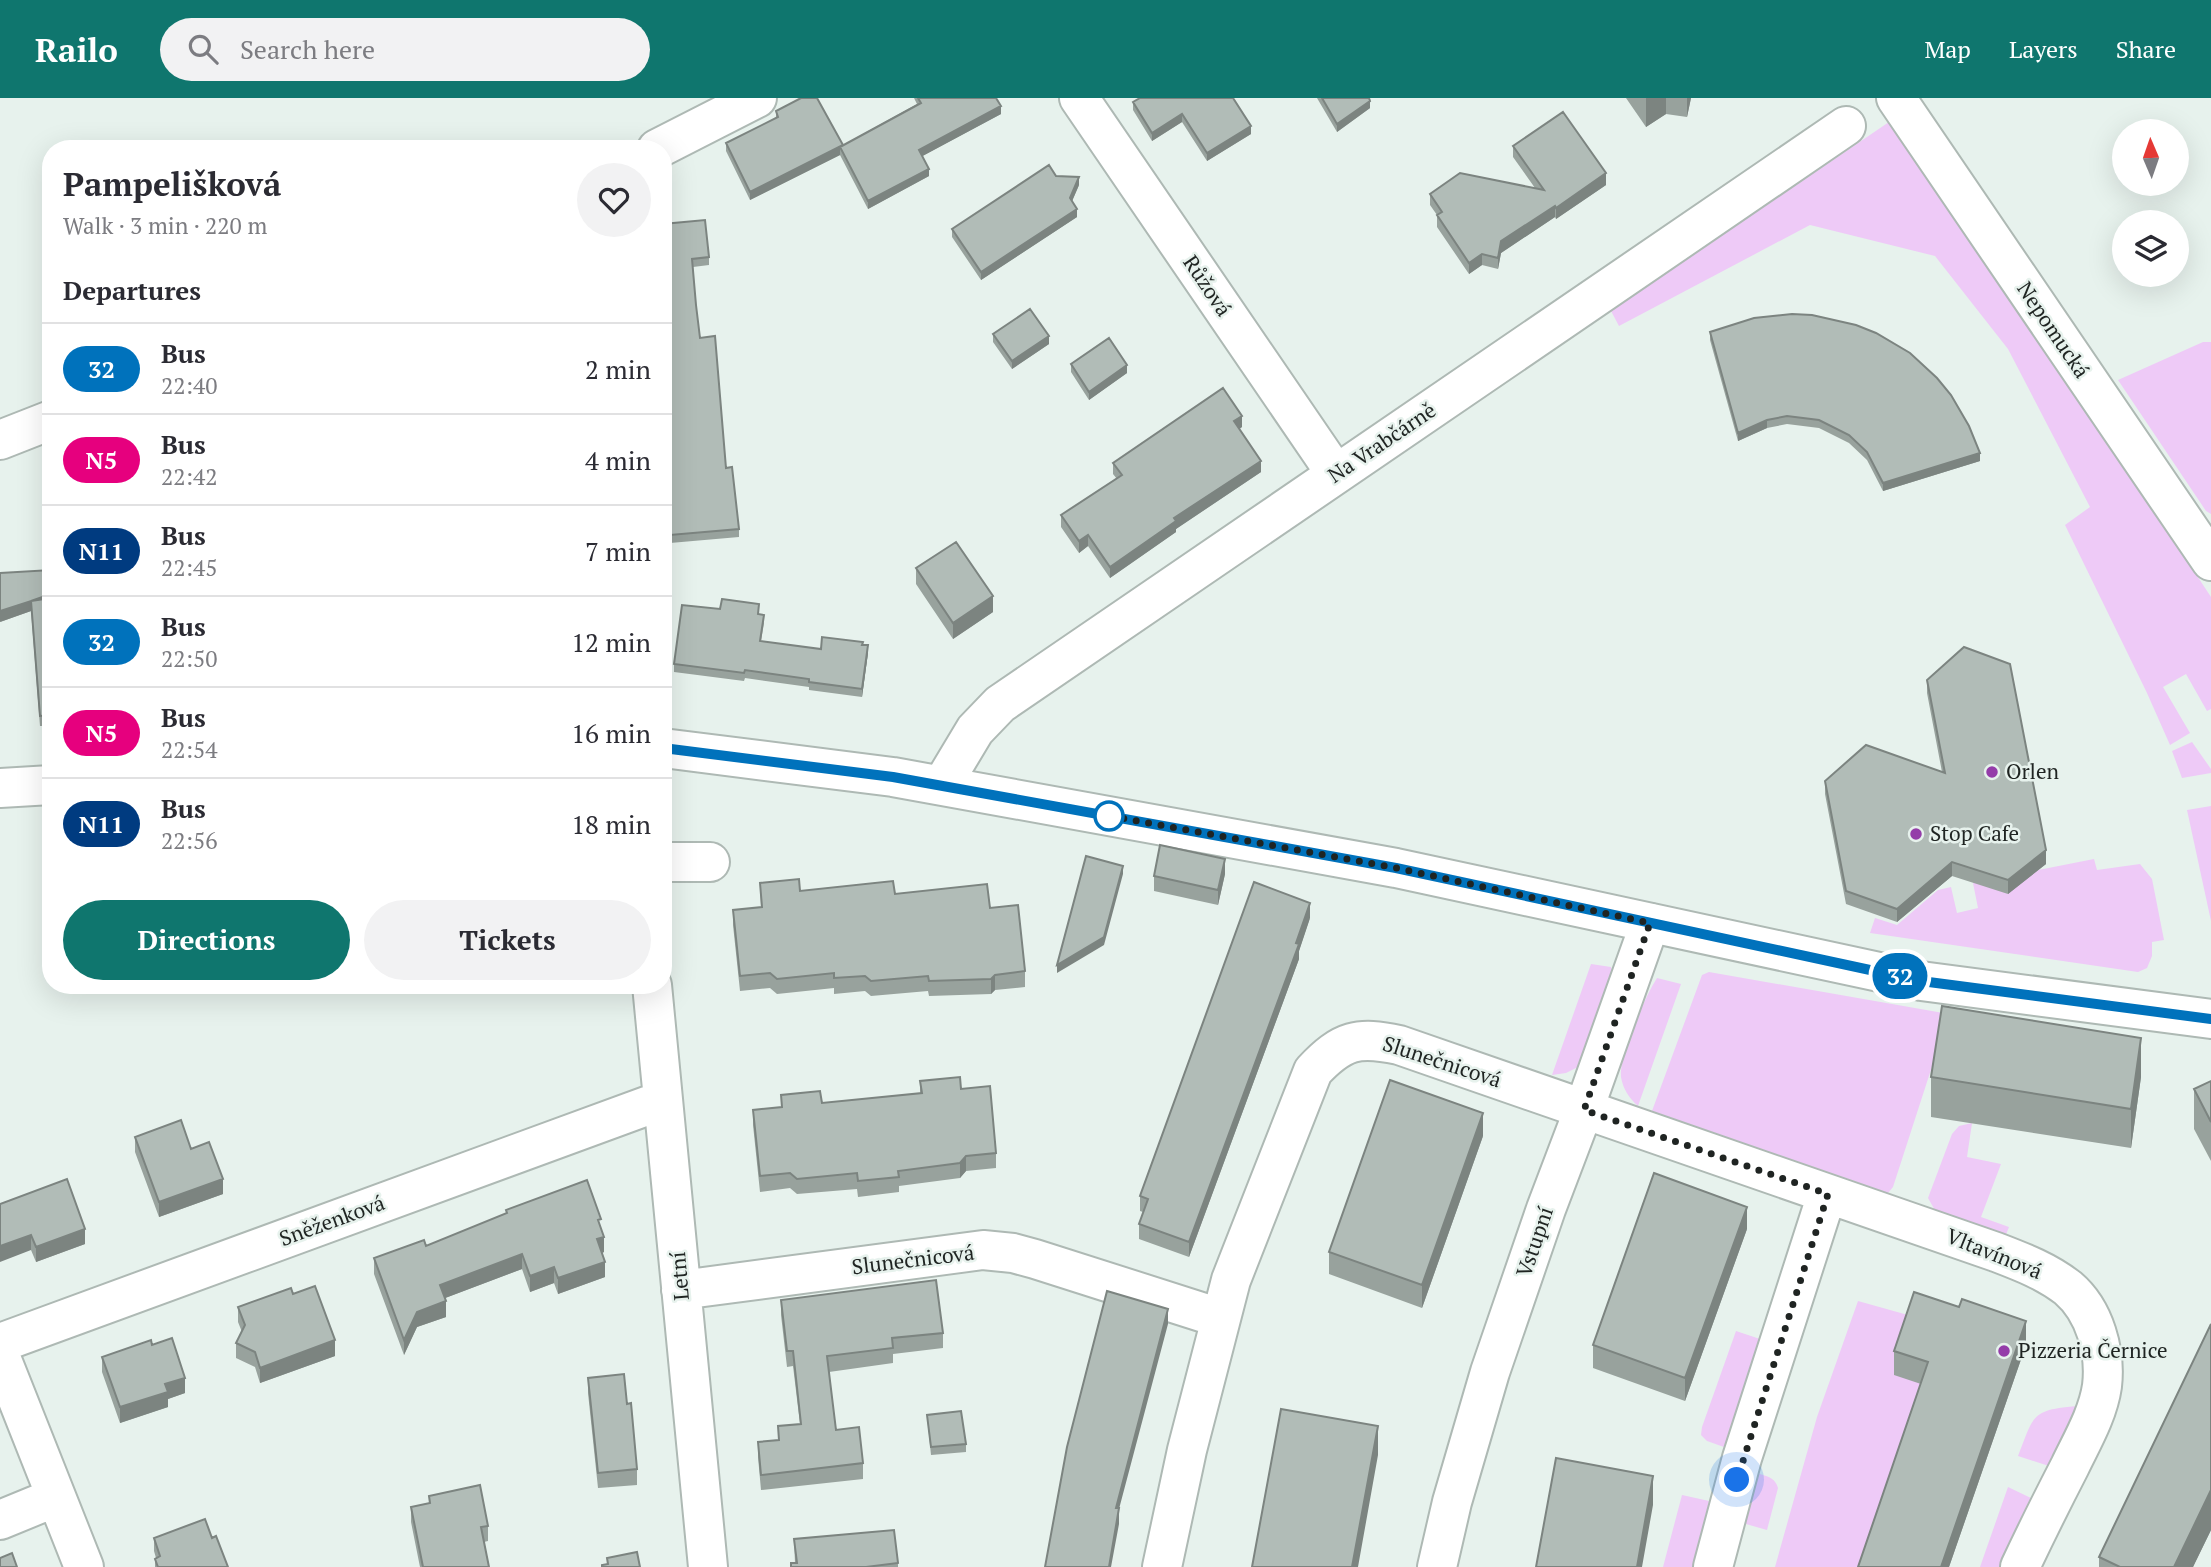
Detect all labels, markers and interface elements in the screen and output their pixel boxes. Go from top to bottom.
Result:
search box [160,18,650,81]
text: Railo [35,28,118,71]
icon: search [184,30,222,68]
text: Search here [240,32,375,66]
text: Map [1924,33,1971,65]
text: Layers [2009,33,2078,65]
text: Share [2116,33,2176,65]
north arrow [2112,119,2189,196]
map controls [2112,119,2189,287]
text: Pampelišková [63,162,281,205]
button: heart [577,163,651,237]
text: Walk · 3 min · 220 m [63,210,267,241]
button: layers [2112,210,2189,287]
street label: Růžová [1177,249,1239,322]
text: Departures [63,273,201,307]
street label: Nepomucká [2011,276,2097,384]
text: Bus [161,336,206,370]
text: 2 min [585,352,651,386]
text: 32 [88,353,115,385]
text: 22:40 [161,370,218,401]
street label: Na Vrabčárně [1322,396,1441,489]
text: Bus [161,427,206,461]
text: 4 min [585,443,651,477]
text: N5 [86,444,117,476]
text: 22:42 [161,461,218,492]
text: Bus [161,518,206,552]
text: 7 min [585,534,651,568]
text: N11 [79,535,124,567]
text: 22:45 [161,552,218,583]
text: Bus [161,609,206,643]
text: 12 min [571,625,651,659]
text: 32 [88,626,115,658]
text: 22:50 [161,643,218,674]
text: Bus [161,700,206,734]
text: 16 min [571,716,651,750]
text: N5 [86,717,117,749]
text: 22:54 [161,734,218,765]
place label: Orlen [2006,757,2059,785]
marker: Orlen [1984,764,2000,780]
text: Bus [161,791,206,825]
unlabelled marker [1094,801,1124,831]
text: 18 min [571,807,651,841]
text: N11 [79,808,124,840]
place label: Stop Cafe [1930,819,2019,847]
text: 22:56 [161,825,218,856]
marker: Stop Cafe [1908,826,1924,842]
button: Directions [63,900,350,980]
button: Tickets [364,900,651,980]
line badge: 32 [1868,953,1932,999]
text: 32 [1886,960,1914,992]
street label: Slunečnicová [1379,1029,1506,1094]
street label: Sněženková [275,1188,389,1252]
street label: Vstupní [1509,1202,1559,1280]
street label: Vltavínová [1942,1221,2047,1285]
street label: Slunečnicová [850,1238,976,1280]
street label: Letní [663,1250,695,1302]
place label: Pizzeria Černice [2018,1336,2168,1364]
marker: Pizzeria Černice [1996,1343,2012,1359]
your location [1719,1462,1754,1497]

